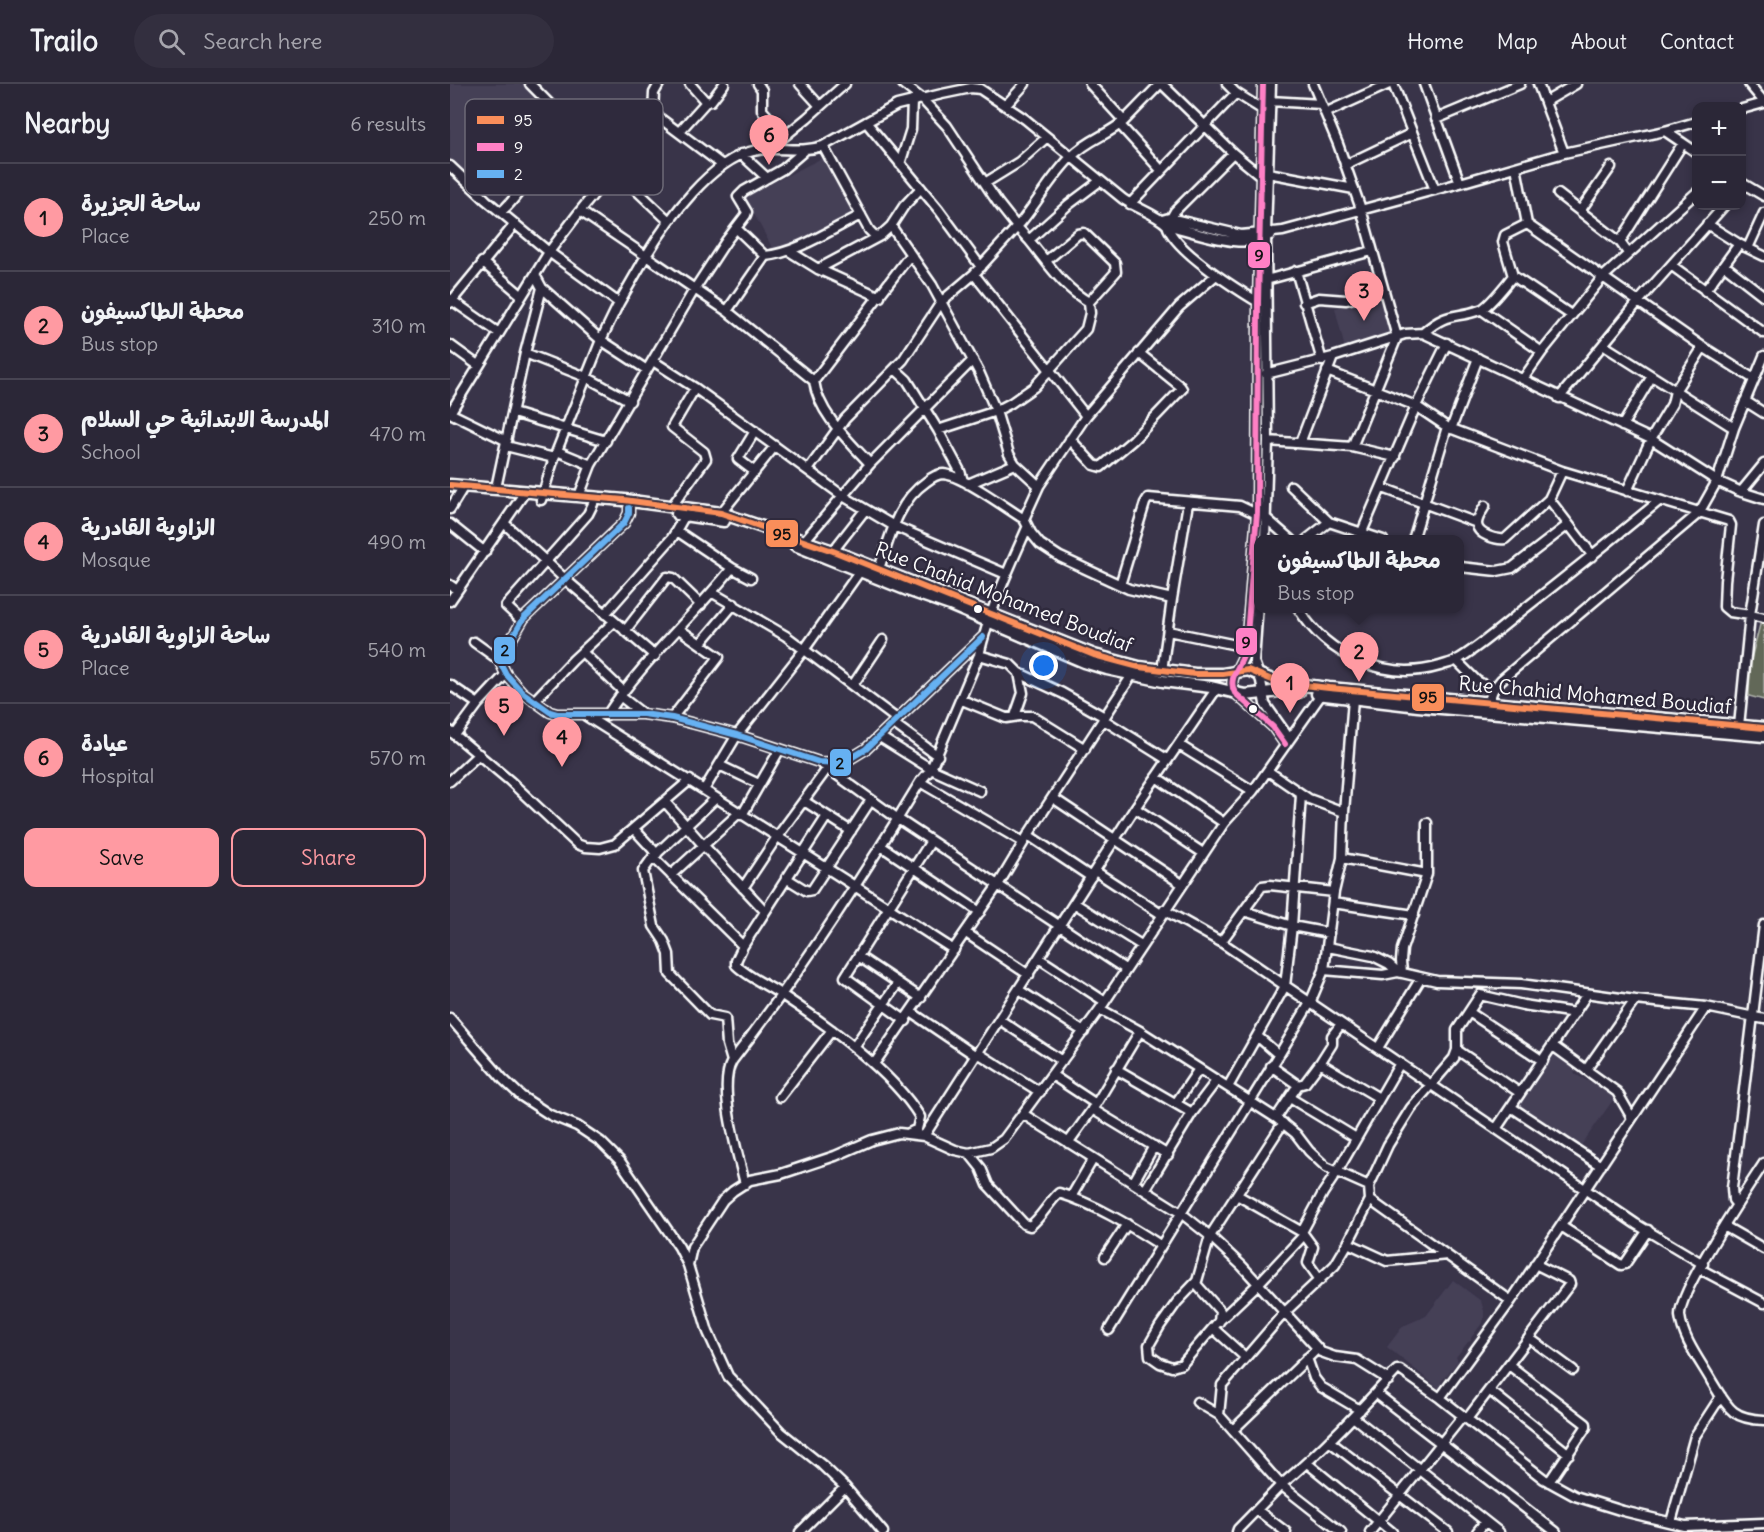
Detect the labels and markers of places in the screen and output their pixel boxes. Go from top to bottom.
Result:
pin: 6 [750,116,788,165]
pin: 3 [1344,272,1384,321]
unlabelled marker [972,603,984,615]
pin: 2 [1340,632,1378,682]
pin: 1 [1270,664,1310,713]
pin: 5 [484,686,524,736]
unlabelled marker [1247,703,1259,715]
pin: 4 [542,718,582,767]

